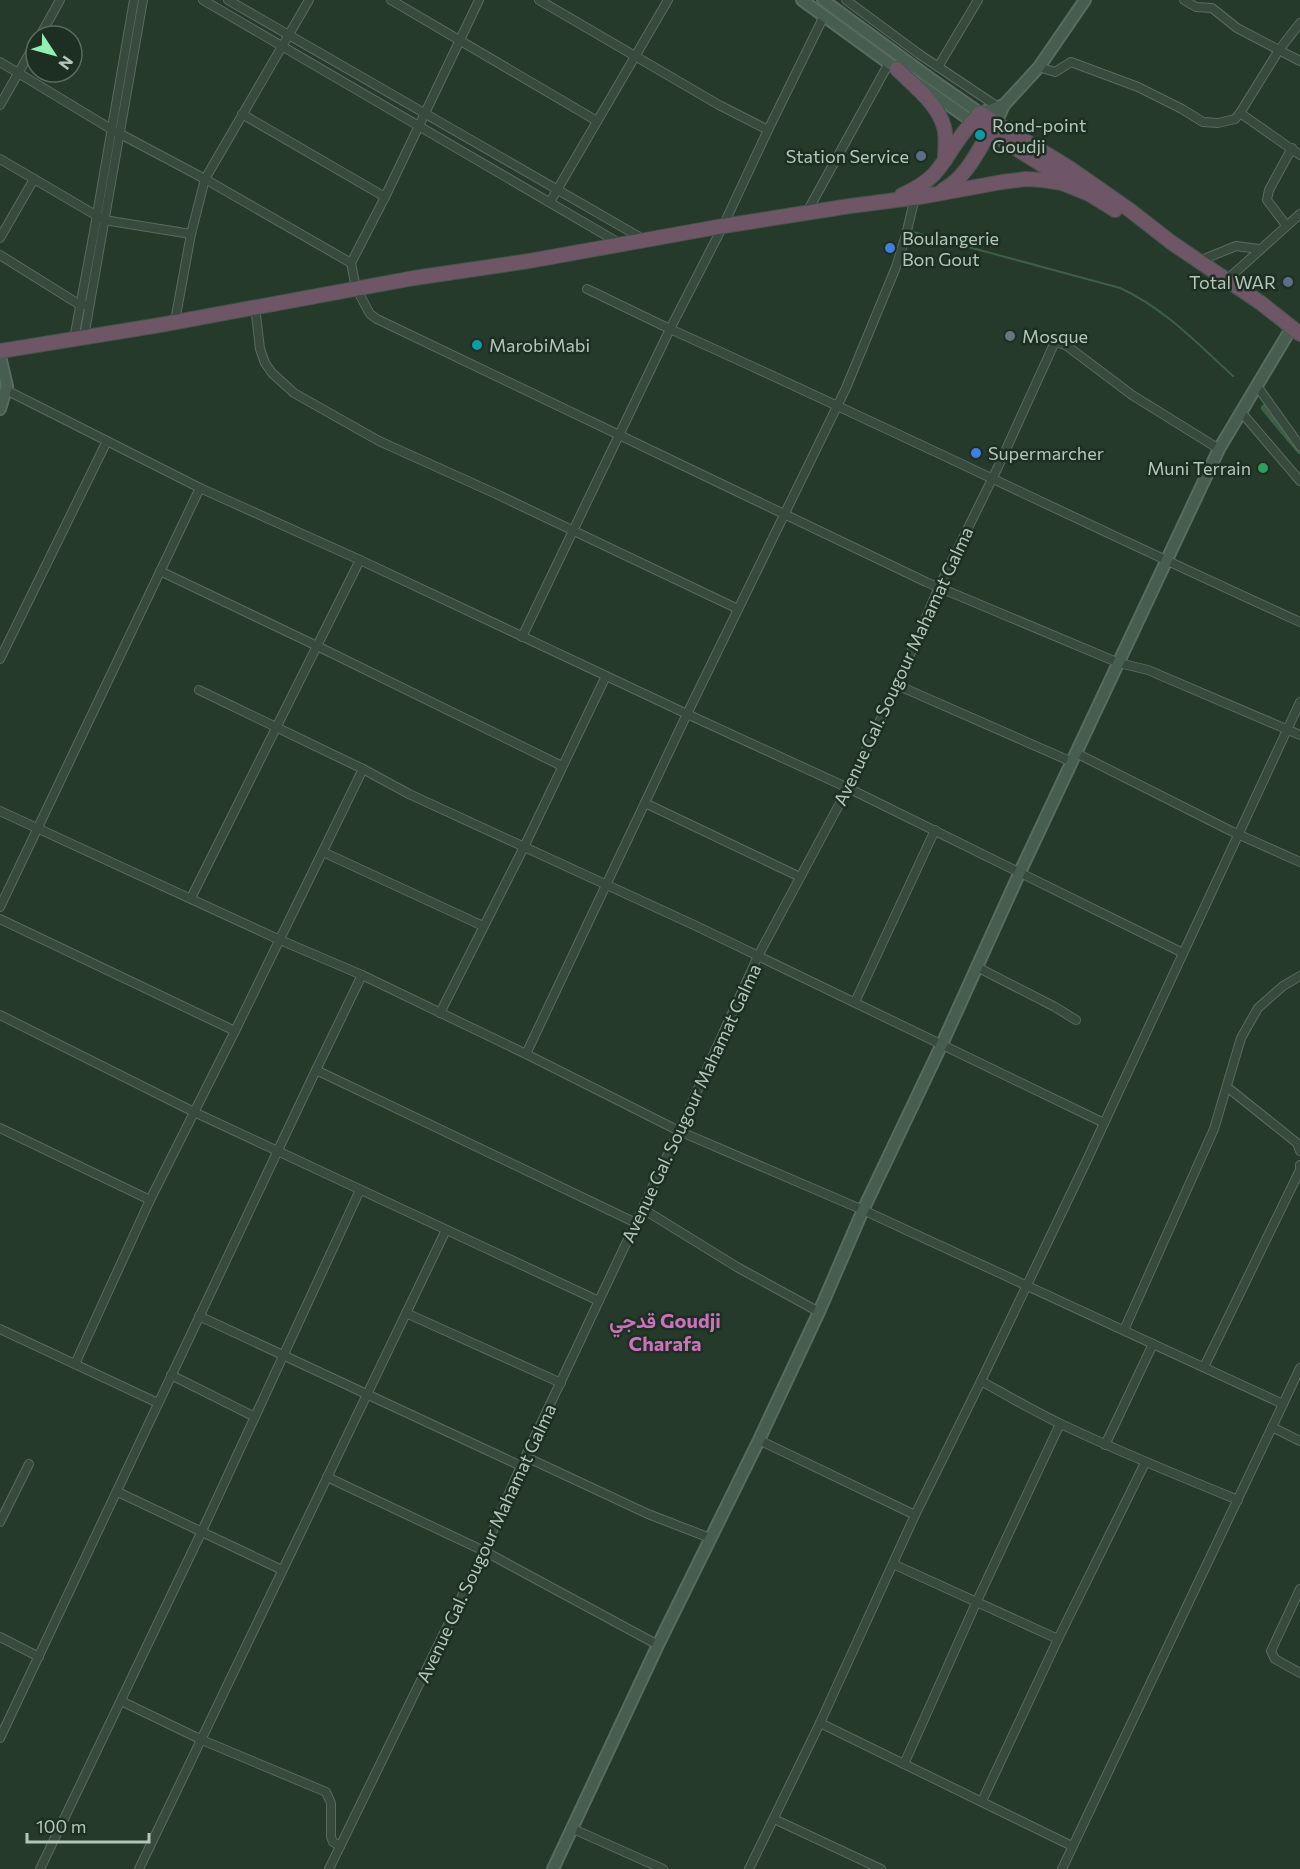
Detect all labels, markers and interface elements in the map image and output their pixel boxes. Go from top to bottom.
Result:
north arrow [24,24,84,84]
text: N [55,53,78,74]
place label: Rond-point Goudji [992,114,1086,157]
marker: Rond-point Goudji [973,128,987,142]
place label: Station Service [786,145,909,167]
marker: Station Service [914,149,928,163]
place label: Boulangerie Bon Gout [902,227,999,270]
marker: Boulangerie Bon Gout [883,241,897,255]
place label: Total WAR [1189,271,1276,293]
marker: Total WAR [1281,275,1295,289]
place label: Mosque [1022,325,1088,347]
marker: Mosque [1003,329,1017,343]
place label: MarobiMabi [489,334,590,356]
marker: MarobiMabi [470,338,484,352]
place label: Supermarcher [988,442,1104,464]
marker: Supermarcher [969,446,983,460]
place label: Muni Terrain [1147,457,1251,479]
marker: Muni Terrain [1256,461,1270,475]
street label: Avenue Gal. Sougour Mahamat Galma [829,523,977,809]
street label: Avenue Gal. Sougour Mahamat Galma [617,960,765,1246]
district label: قدجي Goudji Charafa [609,1308,721,1355]
street label: Avenue Gal. Sougour Mahamat Galma [412,1400,560,1686]
scale bar [27,1806,148,1844]
text: 100 m [36,1815,86,1837]

